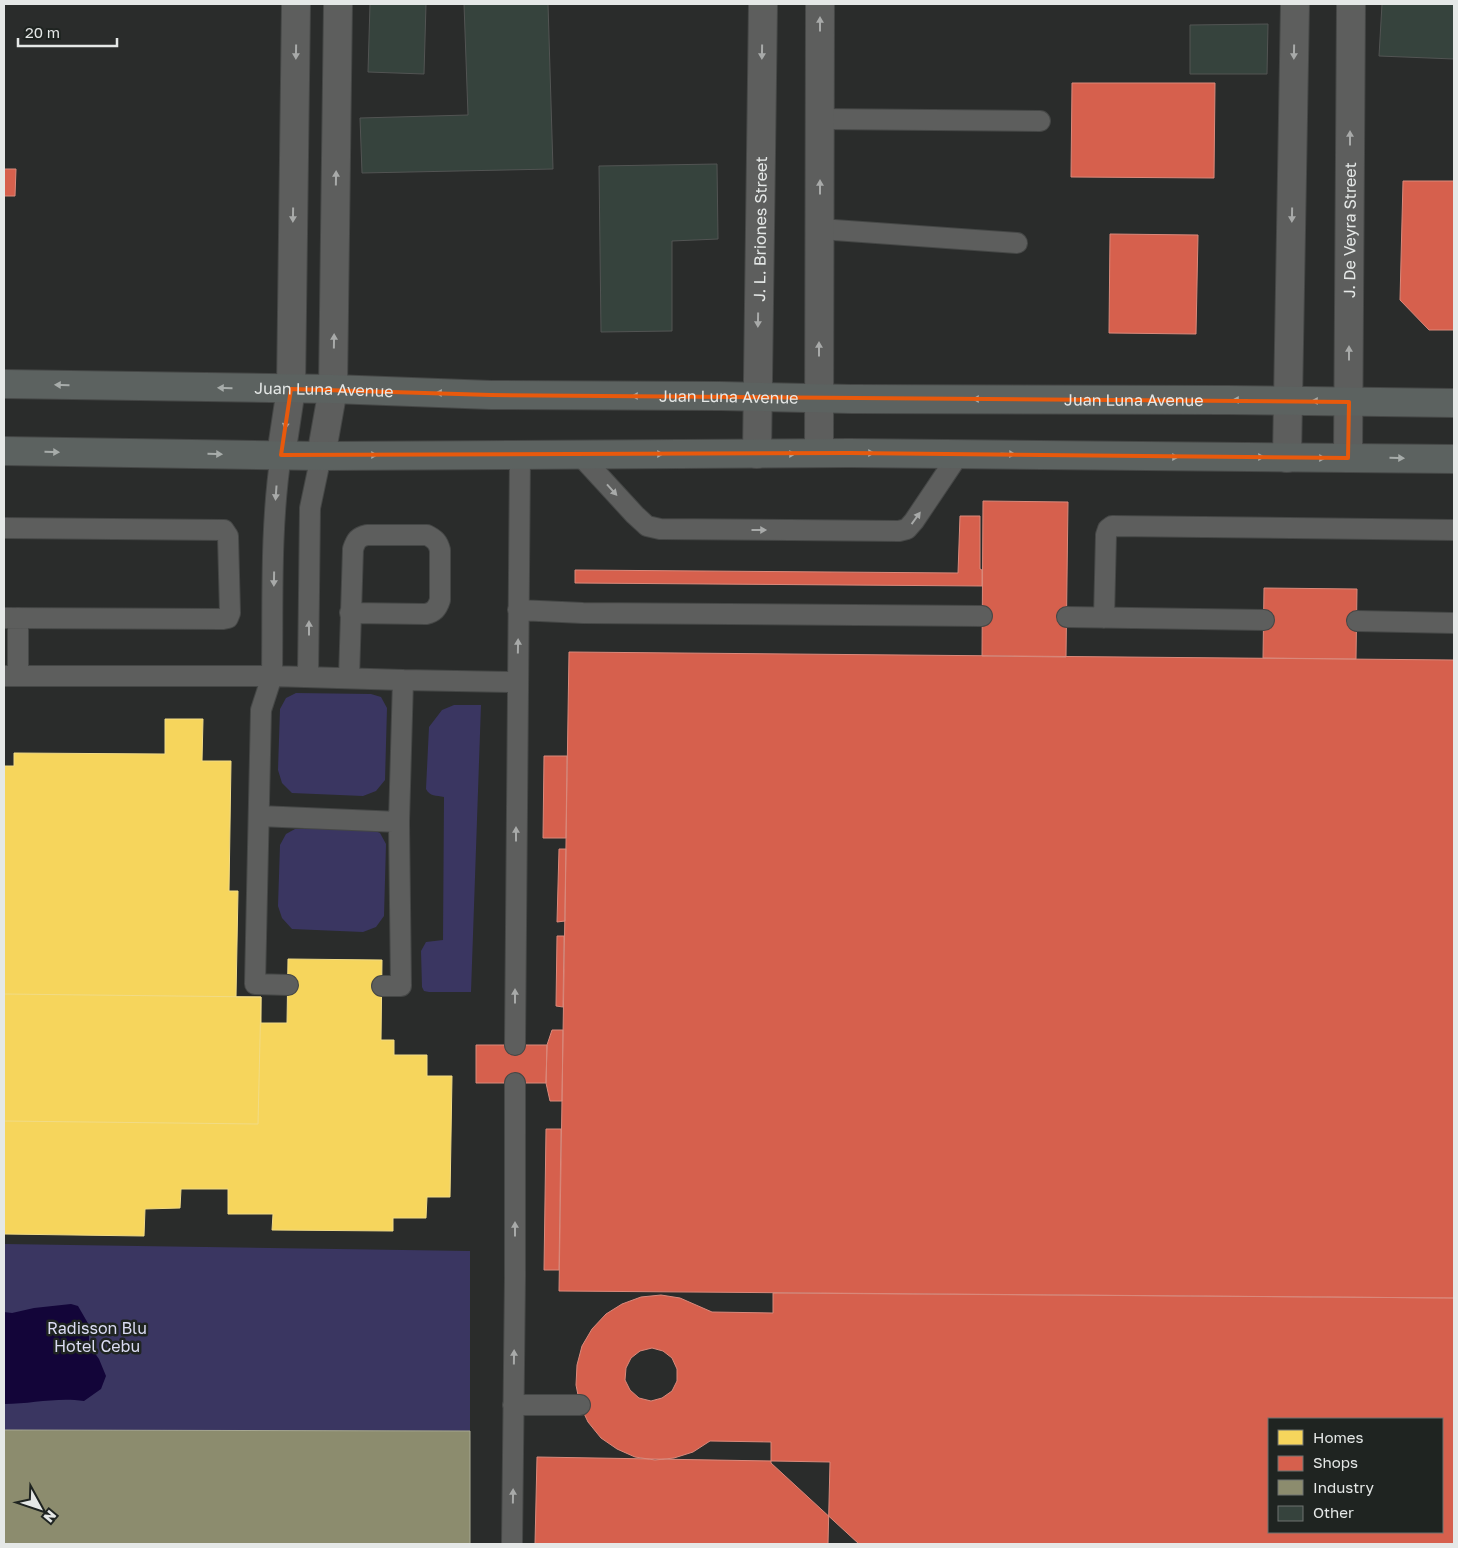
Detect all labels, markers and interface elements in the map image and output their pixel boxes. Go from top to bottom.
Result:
scale bar [18,15,116,47]
one-way arrow [816,16,824,32]
text: 20 m [25,23,60,41]
one-way arrow [292,45,300,61]
one-way arrow [758,45,766,61]
one-way arrow [1290,45,1298,61]
one-way arrow [1346,130,1354,146]
street label: J. L. Briones Street [749,156,771,302]
street label: J. De Veyra Street [1339,162,1360,298]
one-way arrow [332,170,340,186]
one-way arrow [816,178,824,194]
one-way arrow [289,207,297,223]
one-way arrow [1288,207,1296,223]
one-way arrow [754,312,762,328]
one-way arrow [330,332,338,348]
one-way arrow [815,341,823,357]
one-way arrow [1345,345,1353,361]
street label: Juan Luna Avenue [254,378,394,401]
one-way arrow [54,381,70,389]
one-way arrow [216,384,232,392]
street label: Juan Luna Avenue [659,386,799,408]
one-way arrow [434,389,450,397]
street label: Juan Luna Avenue [1064,390,1204,410]
one-way arrow [630,392,646,400]
one-way arrow [972,395,988,403]
one-way arrow [1232,396,1248,404]
one-way arrow [1310,397,1326,405]
one-way arrow [282,414,290,430]
one-way arrow [45,448,61,456]
one-way arrow [860,449,876,457]
one-way arrow [207,450,223,458]
one-way arrow [648,450,664,458]
one-way arrow [780,450,796,458]
one-way arrow [362,451,378,459]
one-way arrow [1000,451,1016,459]
one-way arrow [1163,453,1179,461]
one-way arrow [1249,453,1265,461]
one-way arrow [1310,454,1326,462]
one-way arrow [1389,455,1405,463]
one-way arrow [606,484,618,496]
one-way arrow [272,485,280,501]
one-way arrow [911,511,921,525]
one-way arrow [751,526,767,534]
one-way arrow [270,571,278,587]
one-way arrow [305,620,313,636]
one-way arrow [514,638,522,654]
one-way arrow [512,826,520,842]
one-way arrow [511,988,519,1004]
one-way arrow [511,1220,519,1236]
park label: Radisson Blu Hotel Cebu [47,1318,147,1356]
one-way arrow [510,1348,518,1364]
legend [1268,1418,1443,1533]
text: Homes [1313,1428,1363,1446]
text: Shops [1313,1453,1358,1471]
text: Industry [1313,1478,1374,1496]
north arrow [15,1483,65,1533]
one-way arrow [509,1487,517,1503]
text: Other [1313,1503,1354,1521]
text: N [40,1507,60,1526]

